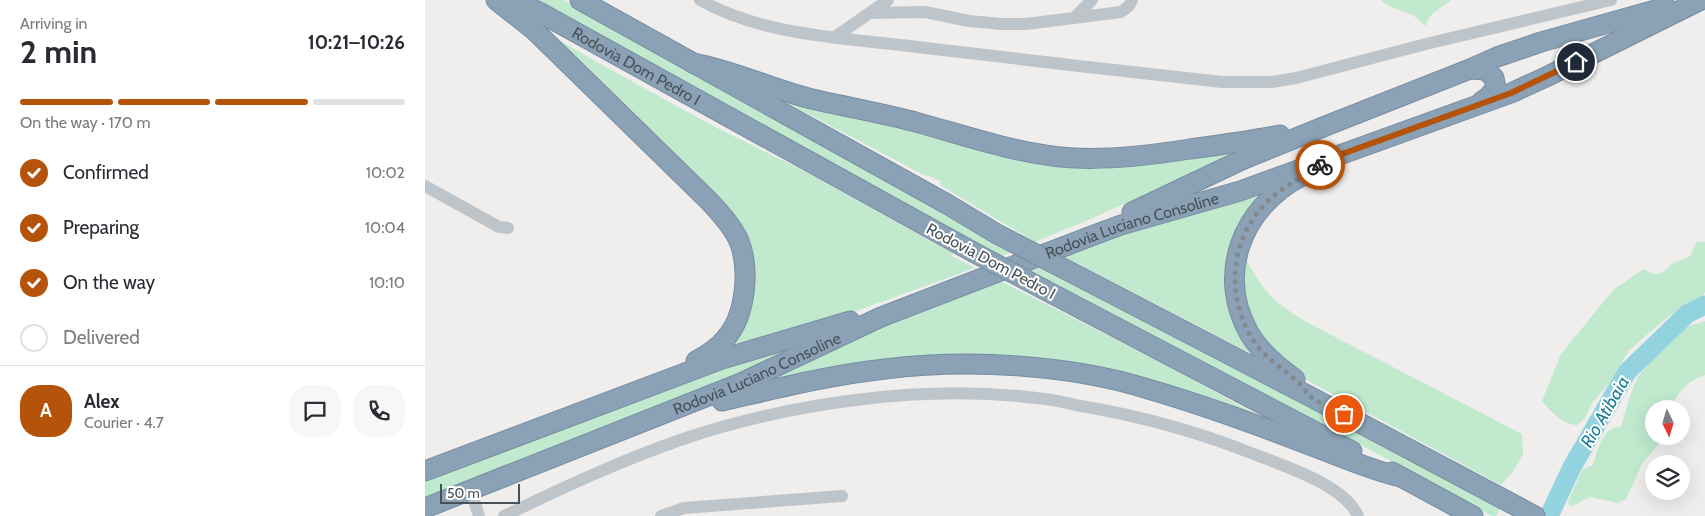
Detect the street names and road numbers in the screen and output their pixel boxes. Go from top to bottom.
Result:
street label: Rodovia Dom Pedro I [569,23,704,109]
street label: Rodovia Luciano Consoline [1042,188,1221,262]
street label: Rodovia Dom Pedro I [923,219,1059,303]
street label: Rodovia Luciano Consoline [670,328,844,419]

